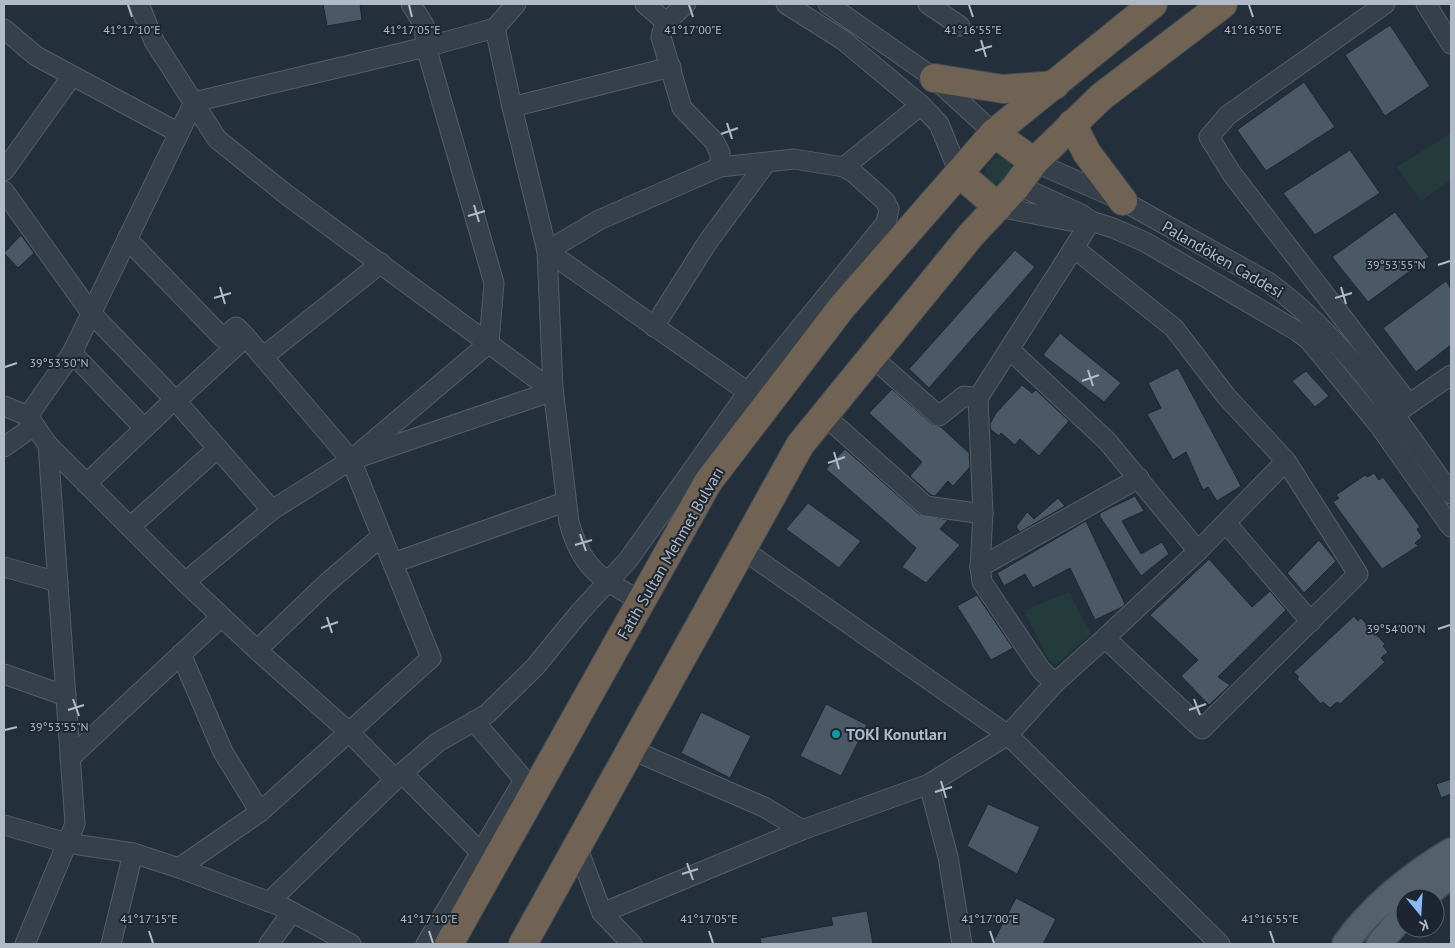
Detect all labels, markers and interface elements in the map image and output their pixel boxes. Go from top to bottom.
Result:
text: 41°17'10"E [103,22,161,37]
text: 41°17'05"E [383,22,441,37]
text: 41°17'00"E [664,22,722,37]
text: 41°16'55"E [944,22,1002,37]
text: 41°16'50"E [1224,22,1282,37]
street label: Palandöken Caddesi [1159,216,1287,302]
text: 39°53'55"N [1366,257,1426,272]
text: 39°53'50"N [29,355,89,370]
street label: Fatih Sultan Mehmet Bulvarı [612,463,728,643]
text: 39°54'00"N [1366,621,1426,636]
text: 39°53'55"N [29,719,89,734]
place label: TOKİ Konutları [846,724,947,744]
marker: TOKİ Konutları [830,728,842,740]
north arrow [1395,888,1445,938]
text: 41°17'15"E [120,911,178,926]
text: 41°17'10"E [400,911,458,926]
text: 41°17'05"E [680,911,738,926]
text: 41°17'00"E [961,911,1019,926]
text: 41°16'55"E [1241,911,1299,926]
text: K [1417,915,1431,935]

